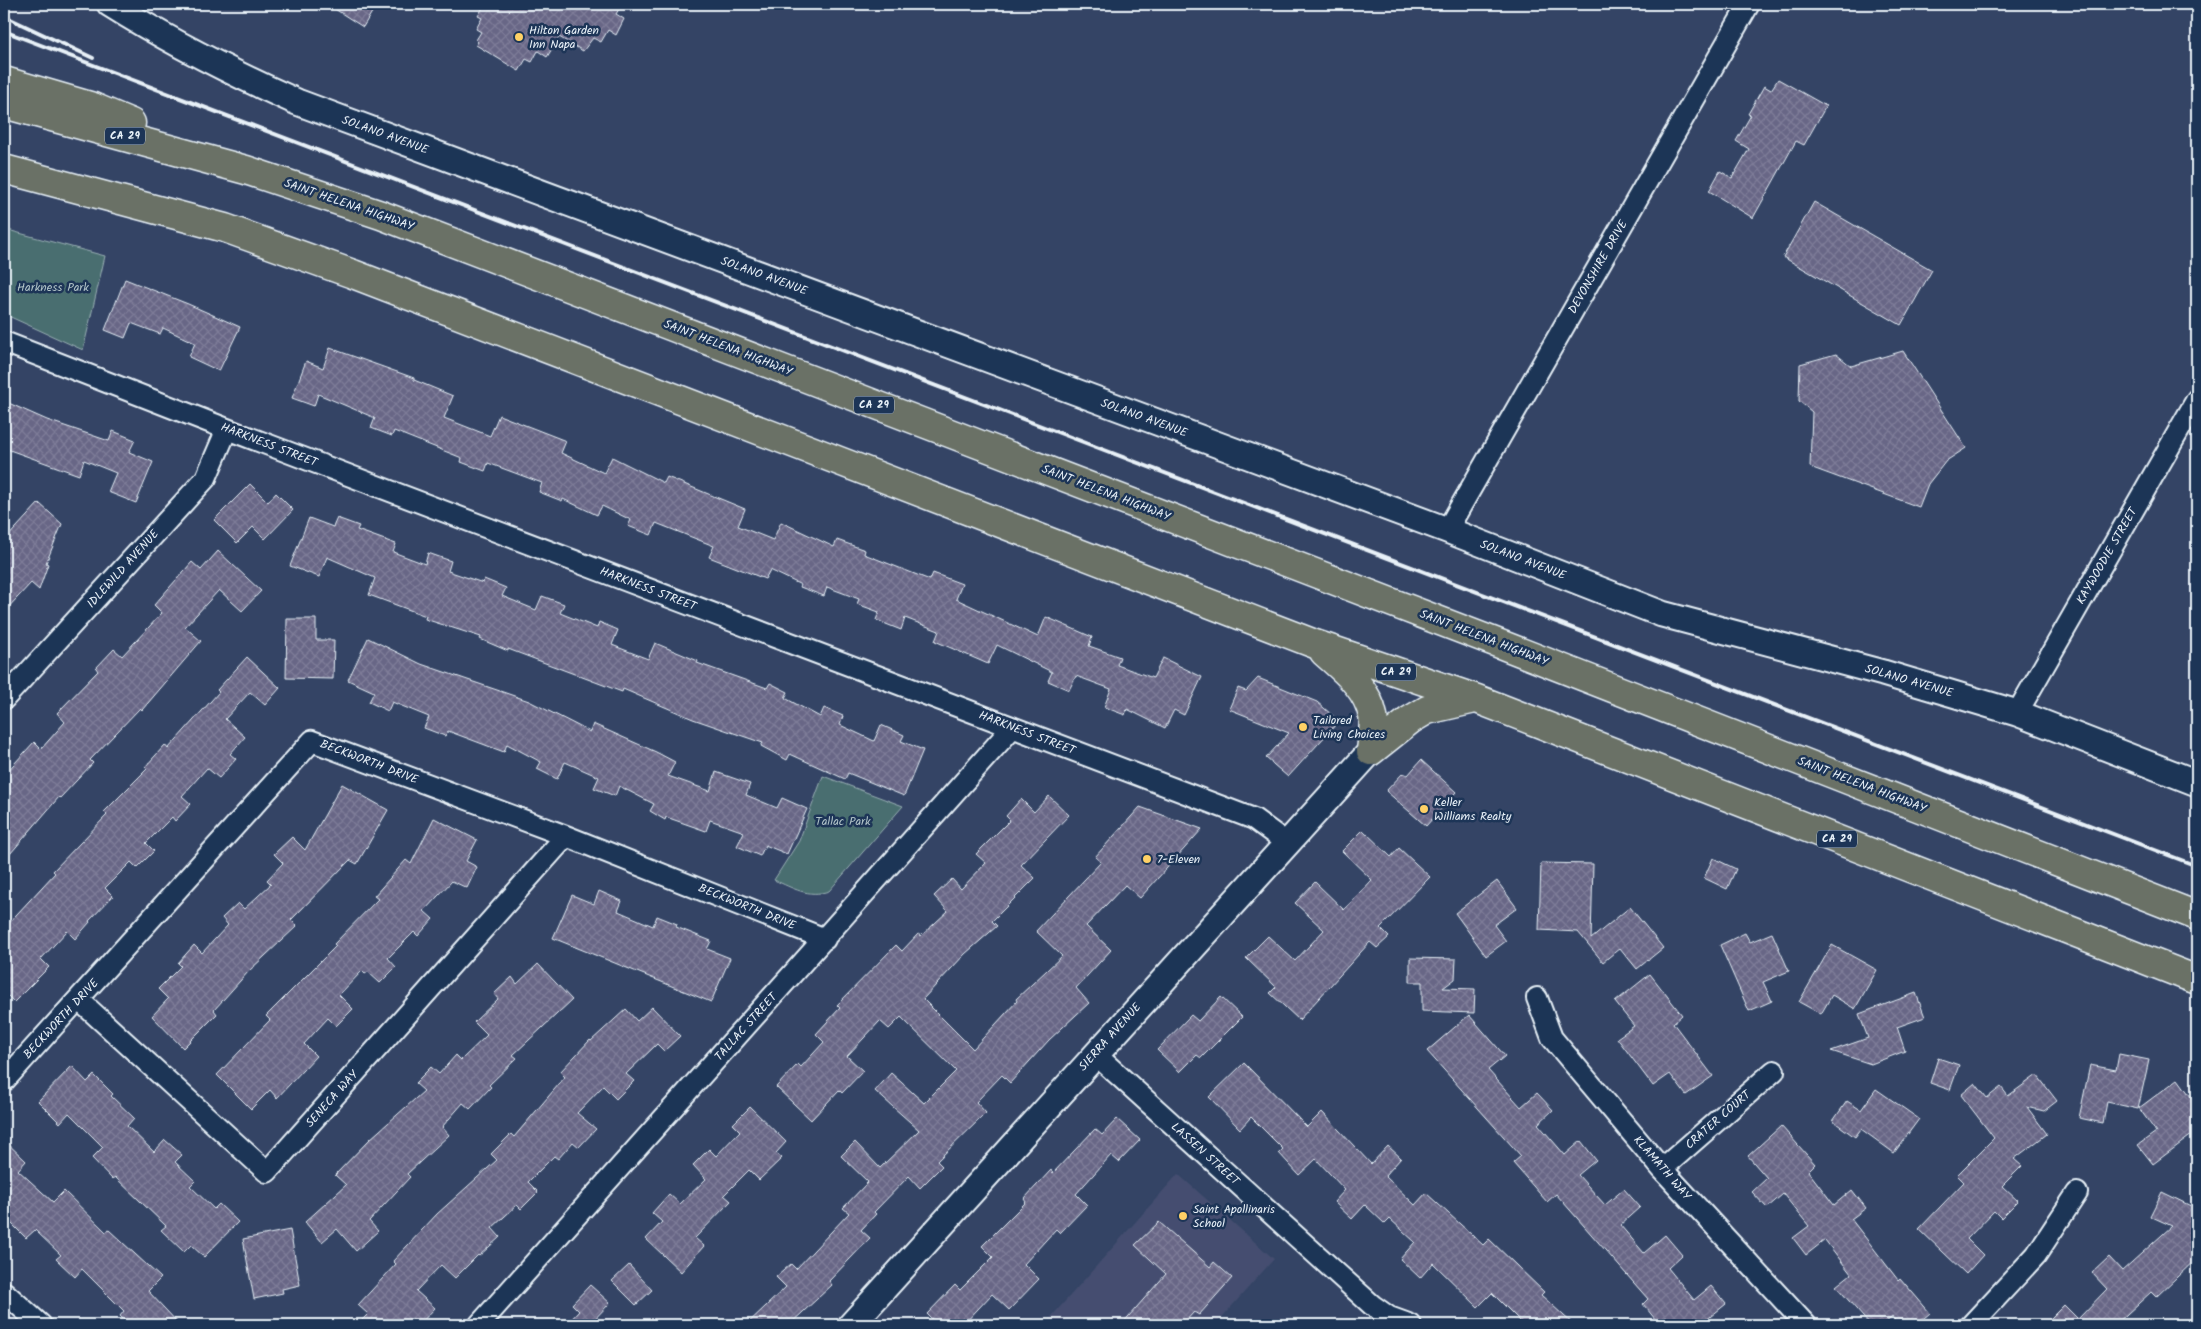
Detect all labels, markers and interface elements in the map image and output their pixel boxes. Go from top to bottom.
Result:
place label: Hilton Garden Inn Napa [529,21,599,54]
marker: Hilton Garden Inn Napa [513,31,525,43]
street label: SOLANO AVENUE [339,111,432,160]
road number: CA 29 [105,128,145,144]
street label: SAINT HELENA HIGHWAY [281,174,418,237]
street label: DEVONSHIRE DRIVE [1563,216,1633,317]
street label: SOLANO AVENUE [718,252,811,301]
park label: Harkness Park [17,278,89,297]
street label: SAINT HELENA HIGHWAY [661,315,796,382]
street label: SOLANO AVENUE [1098,394,1191,443]
road number: CA 29 [854,396,894,414]
street label: HARKNESS STREET [218,418,322,473]
street label: SAINT HELENA HIGHWAY [1039,460,1174,527]
street label: KAYWOODIE STREET [2072,503,2143,608]
street label: IDLEWILD AVENUE [82,525,164,613]
street label: SOLANO AVENUE [1477,535,1570,586]
street label: HARKNESS STREET [597,562,701,617]
street label: SAINT HELENA HIGHWAY [1417,605,1552,672]
street label: SOLANO AVENUE [1863,659,1956,703]
road number: CA 29 [1376,664,1416,680]
street label: HARKNESS STREET [976,706,1080,761]
place label: Tailored Living Choices [1313,711,1385,744]
marker: Tailored Living Choices [1297,721,1309,733]
street label: BECKWORTH DRIVE [317,735,422,790]
street label: SAINT HELENA HIGHWAY [1795,752,1930,819]
place label: Keller Williams Realty [1434,793,1512,826]
marker: Keller Williams Realty [1418,803,1430,815]
park label: Tallac Park [815,812,871,831]
road number: CA 29 [1817,831,1857,848]
place label: 7-Eleven [1157,850,1200,869]
marker: 7-Eleven [1141,853,1153,865]
street label: BECKWORTH DRIVE [695,879,800,936]
street label: BECKWORTH DRIVE [19,974,104,1063]
street label: TALLAC STREET [710,987,783,1065]
street label: SIERRA AVENUE [1074,998,1147,1075]
street label: SENECA WAY [301,1065,364,1132]
street label: CRATER COURT [1681,1085,1756,1154]
street label: LASSEN STREET [1166,1118,1245,1191]
street label: KLAMATH WAY [1628,1131,1696,1205]
place label: Saint Apollinaris School [1193,1200,1275,1233]
marker: Saint Apollinaris School [1177,1210,1189,1222]

